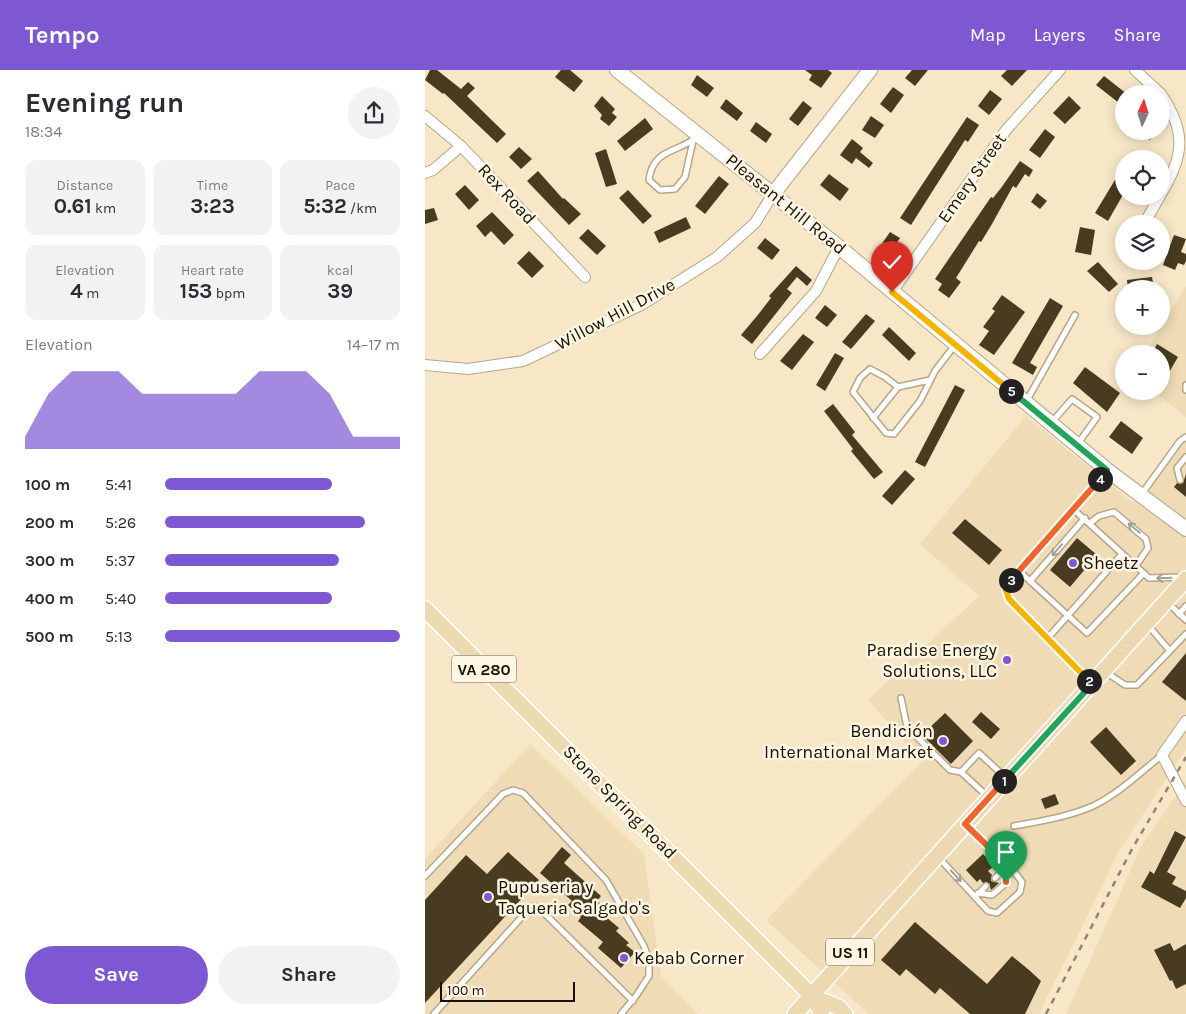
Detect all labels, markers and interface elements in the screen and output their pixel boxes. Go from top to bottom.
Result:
text: Tempo [25,21,99,49]
text: Map [970,24,1006,46]
text: Layers [1034,24,1086,46]
text: Share [1114,24,1161,46]
north arrow [1115,85,1170,140]
map controls [1115,85,1170,400]
text: Evening run [25,86,184,119]
button: share [348,87,400,139]
text: 18:34 [25,122,62,141]
street label: Emery Street [933,129,1011,227]
street label: Pleasant Hill Road [721,149,851,259]
button: locate [1115,150,1170,205]
street label: Rex Road [473,159,541,229]
text: Distance [57,177,113,194]
text: Time [197,177,228,194]
text: Pace [325,177,355,194]
text: 0.61 [54,194,92,218]
text: 3:23 [190,194,235,218]
text: 5:32 [303,194,347,218]
text: km [92,200,116,217]
text: /km [347,200,377,217]
button: layers [1115,215,1170,270]
pin [871,241,913,292]
icon: check [878,248,906,276]
text: Elevation [55,262,114,279]
text: Heart rate [181,262,244,279]
text: kcal [327,262,354,279]
street label: Willow Hill Drive [551,273,679,355]
text: 4 [70,279,83,303]
text: 153 [180,279,212,303]
text: 39 [327,279,353,303]
button: + [1115,280,1170,335]
text: m [83,285,99,302]
text: bpm [212,285,245,302]
text: Elevation [25,335,93,354]
text: 14–17 m [347,335,400,354]
button: − [1115,345,1170,400]
pin: 5 [999,378,1023,404]
text: 5 [1007,383,1016,400]
pin: 4 [1087,466,1113,492]
text: 4 [1096,471,1105,488]
text: 100 m [25,475,70,494]
text: 5:41 [105,475,132,494]
text: 200 m [25,513,74,532]
text: 5:26 [105,513,136,532]
one-way arrow [1128,523,1141,534]
one-way arrow [1052,543,1063,556]
text: 300 m [25,551,74,570]
text: 5:37 [105,551,135,570]
place label: Sheetz [1083,552,1139,574]
marker: Sheetz [1067,557,1079,569]
pin: 3 [999,568,1023,592]
text: 3 [1007,572,1016,589]
one-way arrow [1156,573,1172,582]
text: 400 m [25,589,74,608]
text: 5:40 [105,589,136,608]
text: 500 m [25,627,74,646]
text: 5:13 [105,627,132,646]
place label: Paradise Energy Solutions, LLC [866,639,998,682]
marker: Paradise Energy Solutions, LLC [1001,654,1013,666]
road number: VA 280 [452,656,517,682]
pin: 2 [1077,668,1101,694]
text: 2 [1085,673,1094,690]
place label: Bendición International Market [764,720,933,763]
marker: Bendición International Market [937,735,949,747]
street label: Stone Spring Road [559,741,681,863]
pin: 1 [991,768,1017,794]
text: 1 [1002,773,1007,790]
pin [985,831,1027,882]
icon: arrive [992,838,1020,866]
one-way arrow [950,870,962,882]
place label: Pupuseria y Taqueria Salgado's [498,876,650,919]
marker: Pupuseria y Taqueria Salgado's [482,891,494,903]
road number: US 11 [826,939,874,966]
button: Save [25,946,208,1004]
button: Share [218,946,400,1004]
place label: Kebab Corner [634,947,744,969]
marker: Kebab Corner [618,952,630,964]
scale bar [440,979,575,1002]
text: 100 m [447,982,485,999]

